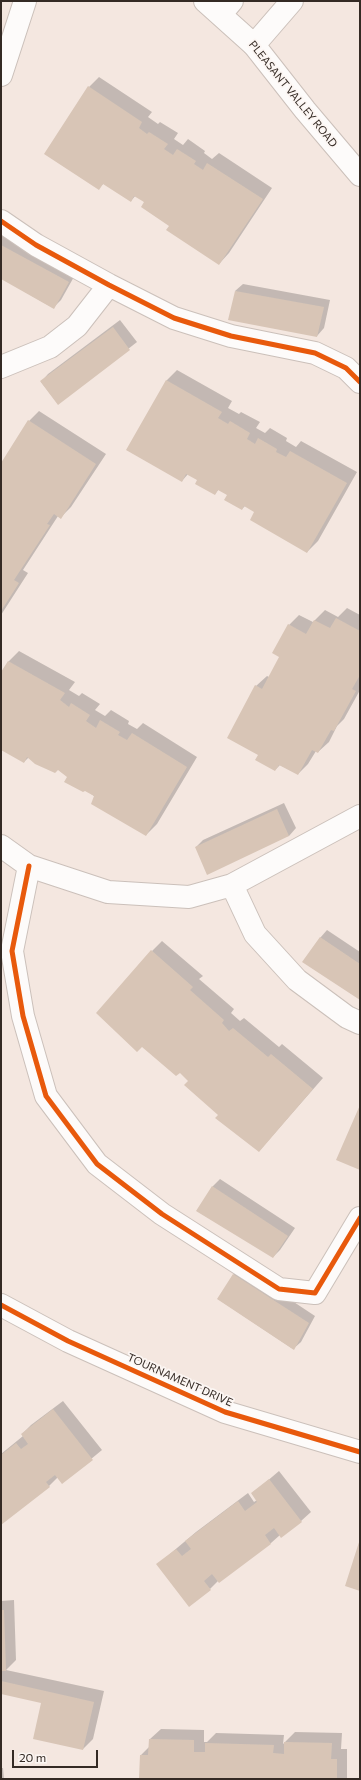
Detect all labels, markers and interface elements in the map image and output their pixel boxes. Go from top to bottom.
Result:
street label: PLEASANT VALLEY ROAD [246,38,340,150]
street label: TOURNAMENT DRIVE [125,1351,235,1409]
scale bar [14,1742,100,1768]
text: 20 m [19,1750,46,1764]

